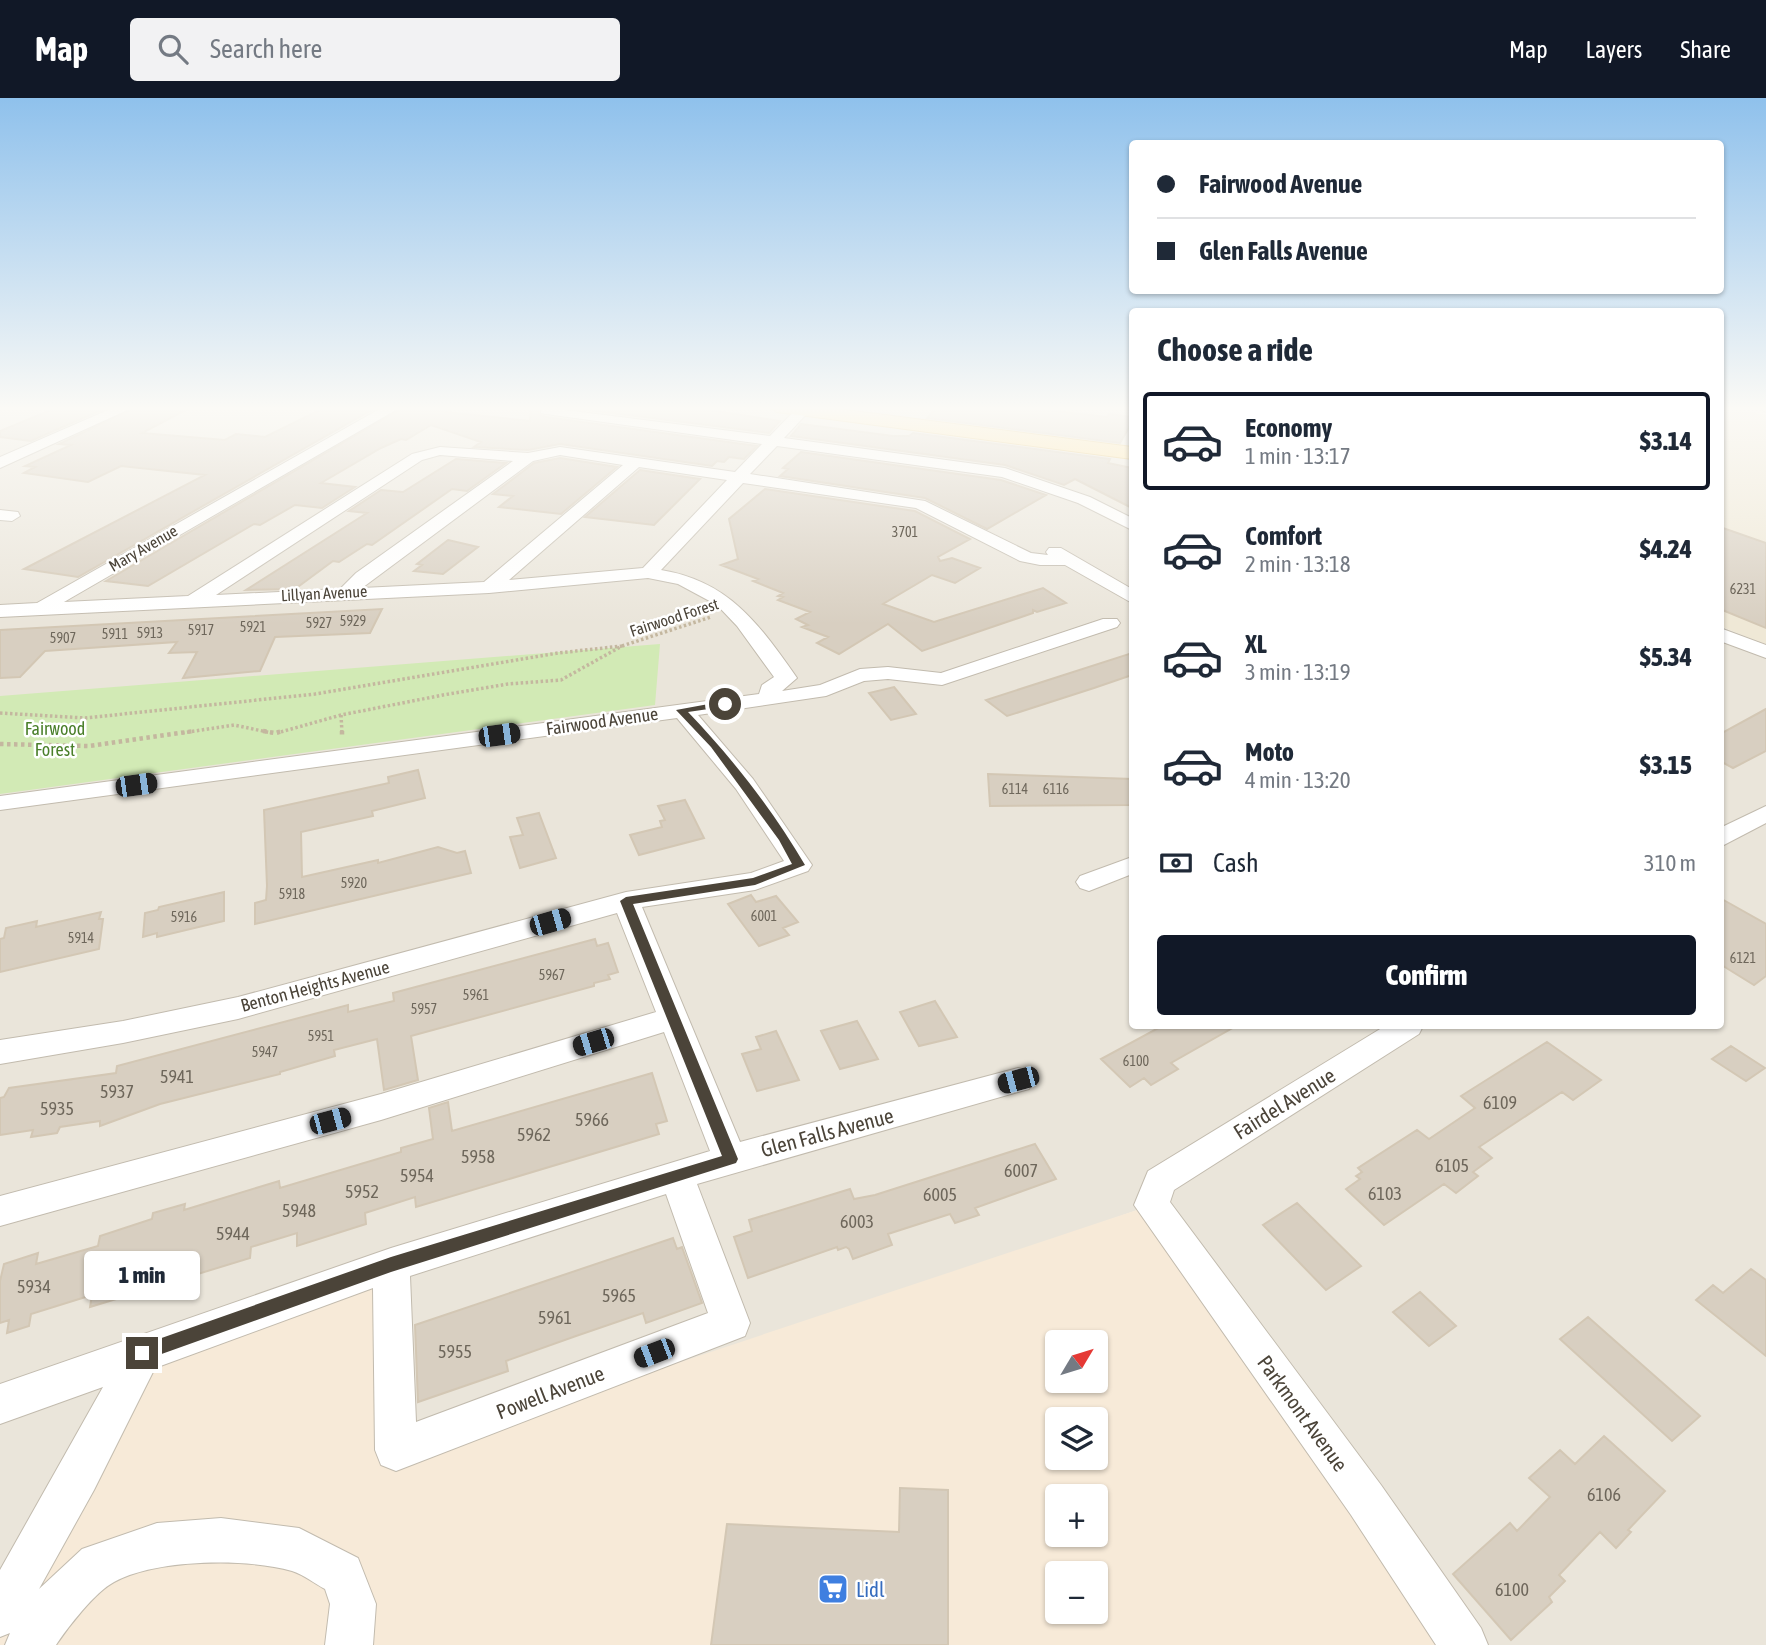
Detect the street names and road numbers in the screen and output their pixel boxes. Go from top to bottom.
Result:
street label: Mary Avenue [106,521,181,576]
street label: Lillyan Avenue [280,582,368,605]
street label: Fairwood Forest [627,594,721,640]
street label: Fairwood Avenue [545,703,659,739]
street label: Benton Heights Avenue [238,956,392,1016]
street label: Fairdel Avenue [1229,1062,1339,1144]
street label: Glen Falls Avenue [758,1103,896,1161]
street label: Parkmont Avenue [1253,1350,1353,1476]
street label: Powell Avenue [493,1360,607,1424]

